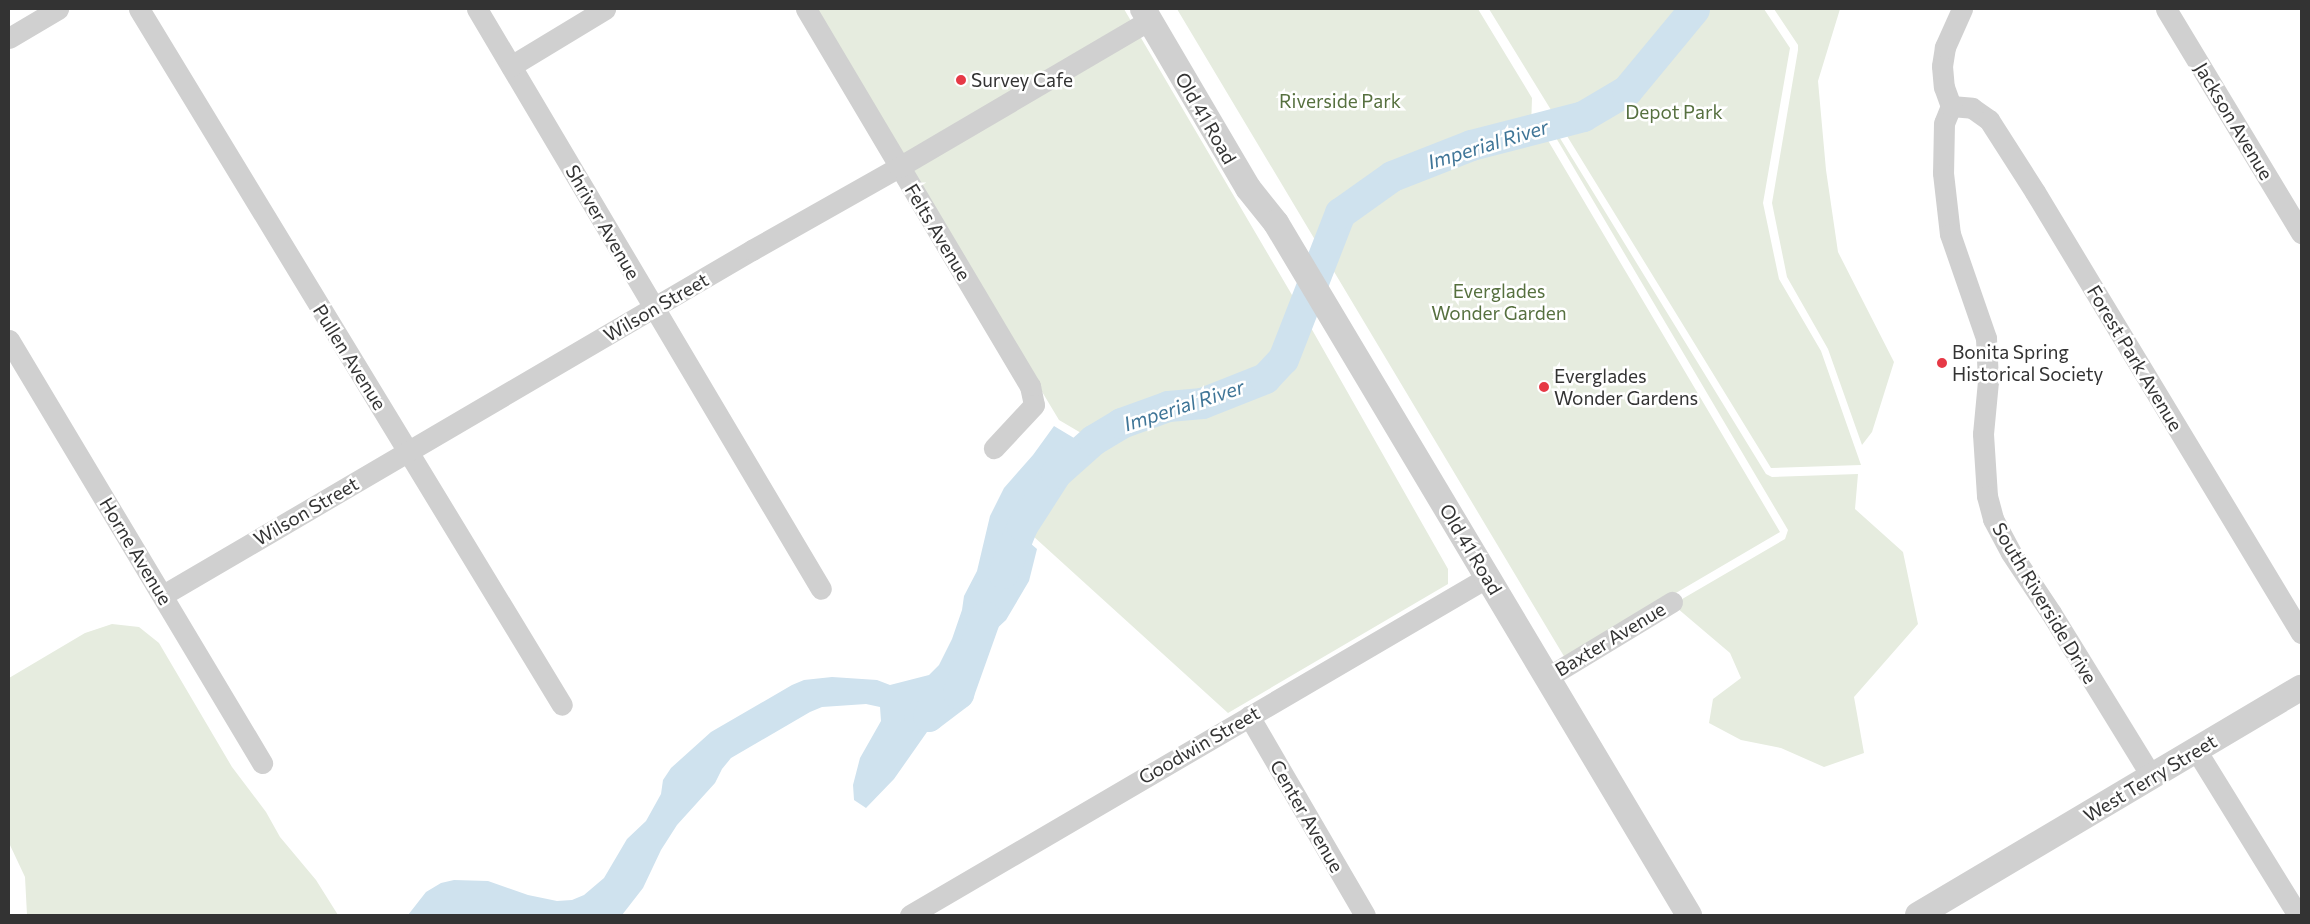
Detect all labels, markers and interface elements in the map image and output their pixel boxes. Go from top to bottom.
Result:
street label: Jackson Avenue [2190,58,2278,184]
street label: Old 41 Road [1171,68,1241,168]
place label: Survey Cafe [971,69,1073,91]
marker: Survey Cafe [955,74,967,86]
park label: Riverside Park [1279,90,1401,112]
park label: Depot Park [1625,101,1723,123]
water label: Imperial River [1425,114,1551,174]
street label: Shriver Avenue [561,161,645,283]
street label: Felts Avenue [900,180,976,284]
street label: Wilson Street [600,268,712,346]
park label: Everglades Wonder Garden [1431,280,1567,324]
street label: Forest Park Avenue [2083,281,2187,435]
street label: Pullen Avenue [309,300,391,414]
place label: Bonita Spring Historical Society [1952,341,2103,385]
marker: Bonita Spring Historical Society [1936,357,1948,369]
place label: Everglades Wonder Gardens [1554,365,1698,409]
water label: Imperial River [1121,374,1247,436]
marker: Everglades Wonder Gardens [1538,381,1550,393]
street label: Wilson Street [250,472,362,550]
street label: Horne Avenue [95,493,177,609]
street label: Old 41 Road [1435,499,1507,599]
street label: South Riverside Drive [1988,518,2102,688]
street label: Baxter Avenue [1551,597,1669,681]
street label: Goodwin Street [1134,701,1264,789]
street label: West Terry Street [2079,729,2221,827]
street label: Center Avenue [1266,756,1348,876]

